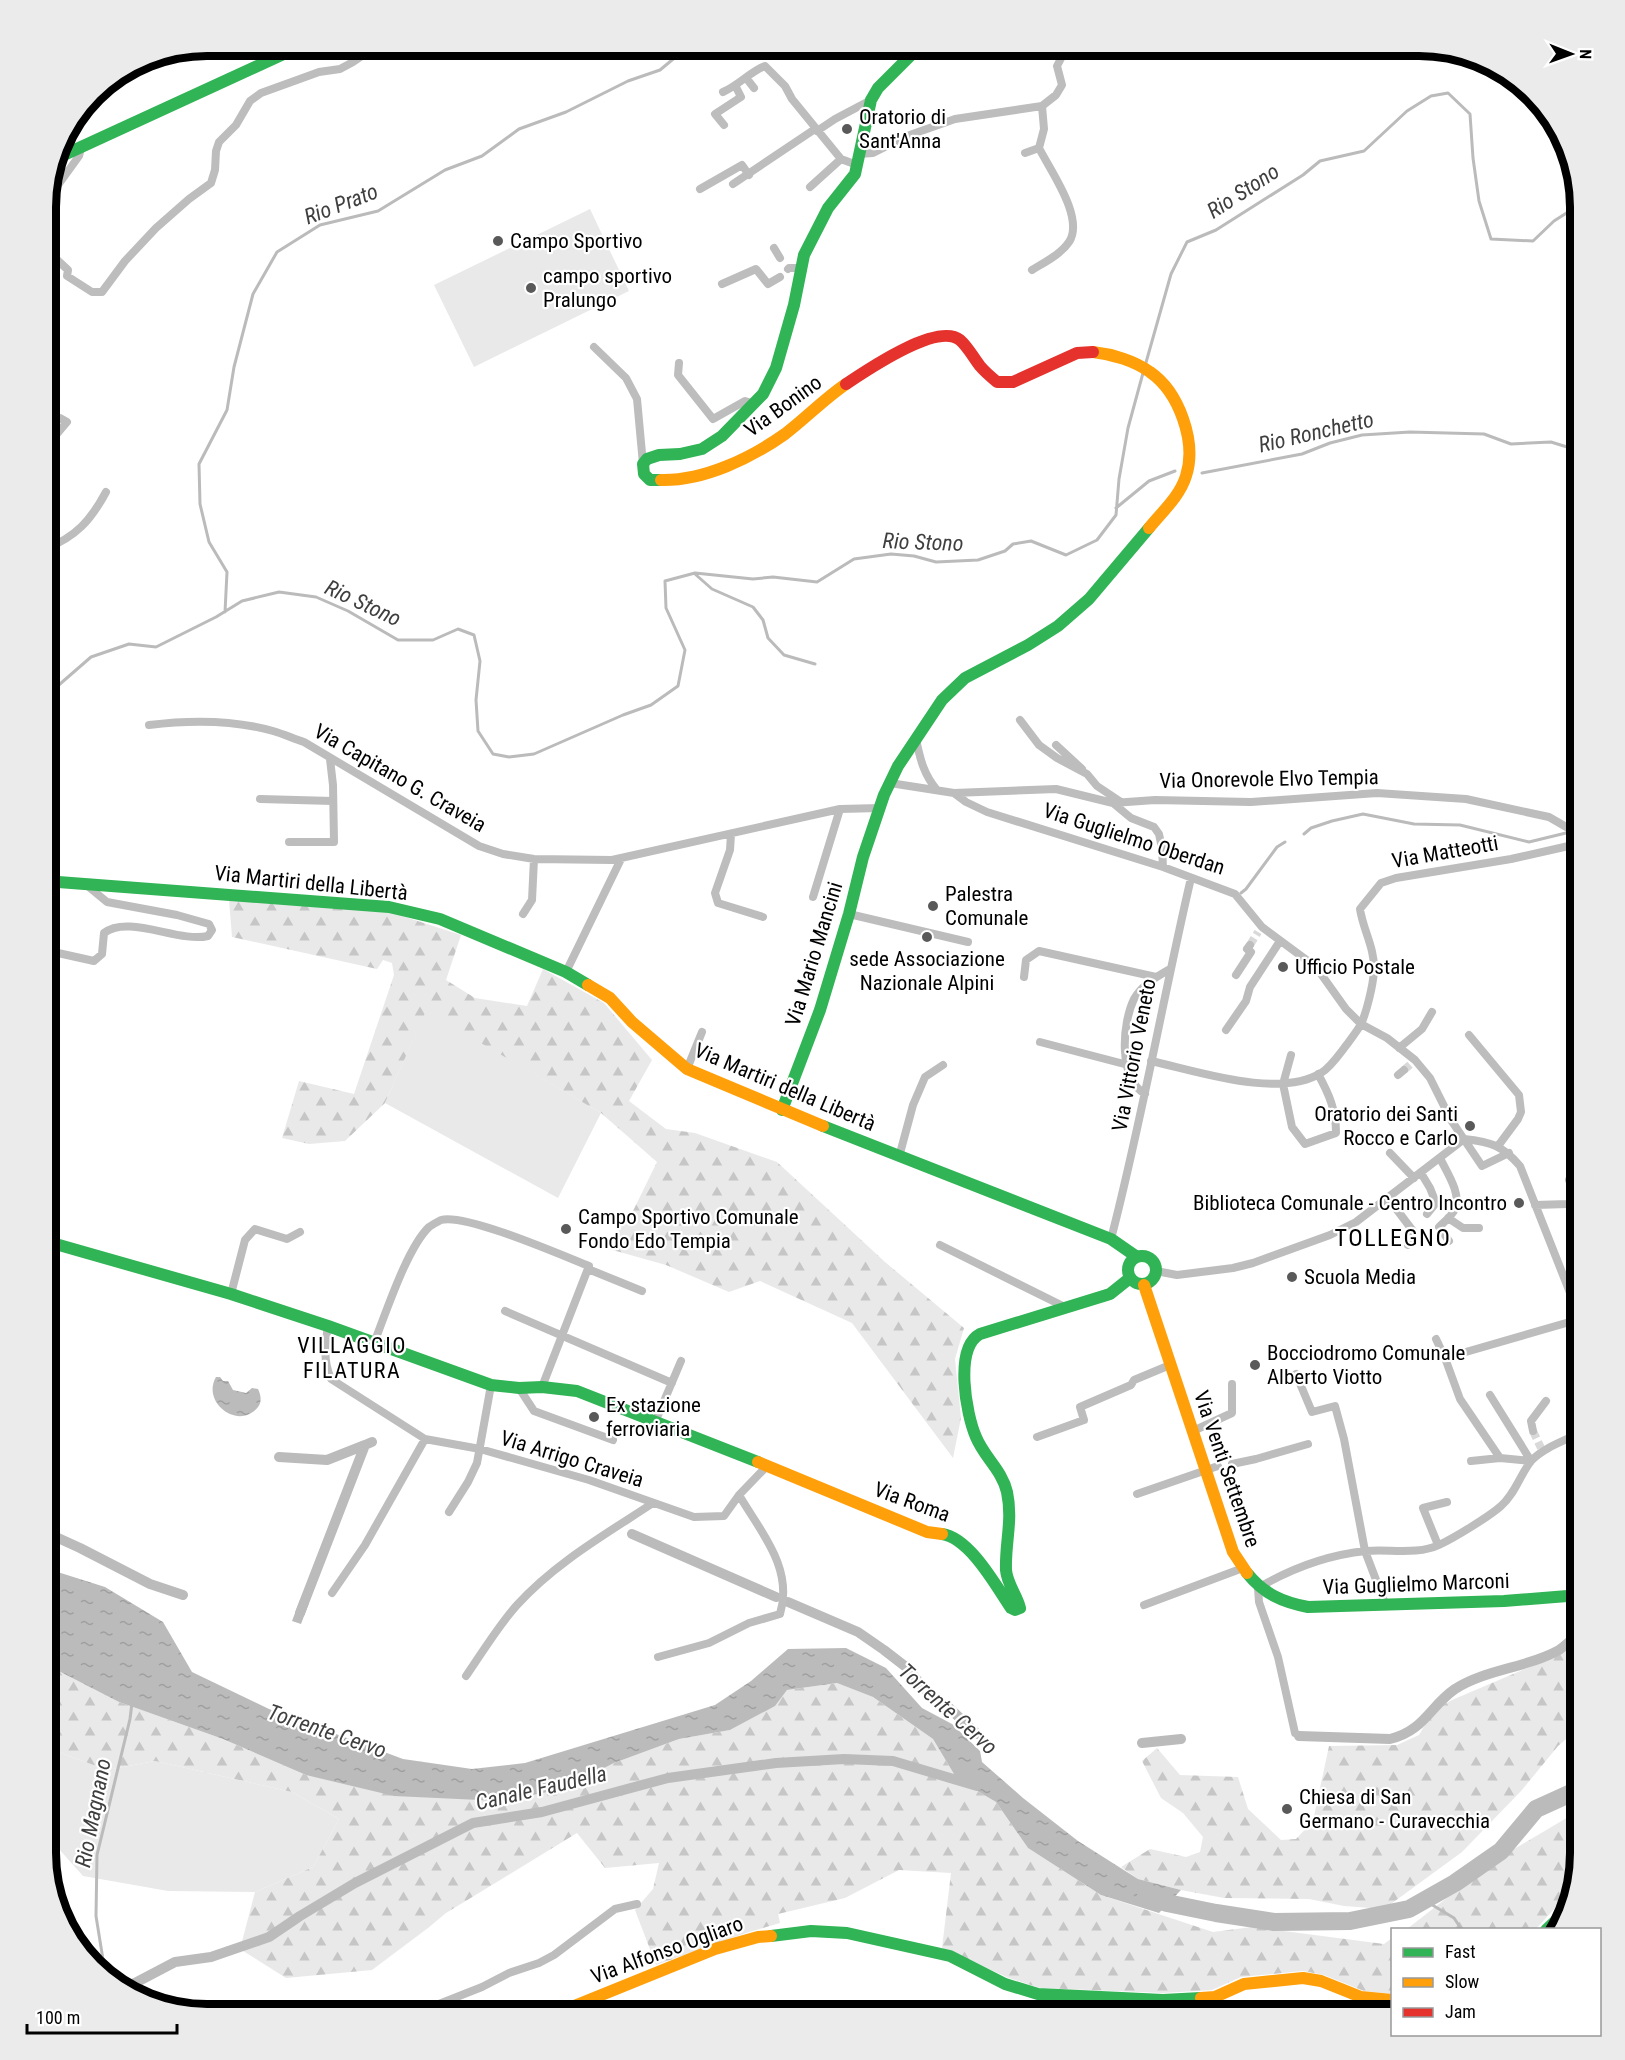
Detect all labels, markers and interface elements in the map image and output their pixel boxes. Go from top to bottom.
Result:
north arrow [1541,24,1601,84]
text: N [1576,49,1595,59]
place label: Oratorio di Sant'Anna [859,105,946,153]
marker: Oratorio di Sant'Anna [840,122,854,136]
water label: Rio Stono [1202,158,1284,224]
water label: Rio Prato [301,179,381,229]
place label: Campo Sportivo [510,229,643,253]
marker: Campo Sportivo [491,234,505,248]
place label: campo sportivo Pralungo [543,264,672,312]
marker: campo sportivo Pralungo [524,281,538,295]
street label: Via Bonino [740,370,826,442]
water label: Rio Ronchetto [1256,407,1376,457]
water label: Rio Stono [882,528,964,556]
water label: Rio Stono [321,575,405,631]
street label: Via Capitano G. Craveia [310,719,490,837]
street label: Via Onorevole Elvo Tempia [1159,765,1379,793]
street label: Via Guglielmo Oberdan [1040,798,1228,880]
street label: Via Matteotti [1390,831,1500,873]
street label: Via Martiri della Libertà [213,861,409,905]
street label: Via Mario Mancini [781,879,847,1029]
place label: Palestra Comunale [945,882,1028,930]
marker: Palestra Comunale [926,899,940,913]
marker: sede Associazione Nazionale Alpini [920,930,934,944]
place label: sede Associazione Nazionale Alpini [849,947,1005,995]
place label: Ufficio Postale [1295,955,1415,979]
marker: Ufficio Postale [1276,960,1290,974]
street label: Via Vittorio Veneto [1107,977,1161,1133]
street label: Via Martiri della Libertà [691,1038,879,1136]
place label: Oratorio dei Santi Rocco e Carlo [1314,1102,1458,1150]
marker: Oratorio dei Santi Rocco e Carlo [1463,1119,1477,1133]
place label: Biblioteca Comunale - Centro Incontro [1193,1191,1507,1215]
marker: Biblioteca Comunale - Centro Incontro [1512,1196,1526,1210]
place label: Campo Sportivo Comunale Fondo Edo Tempia [578,1205,799,1253]
marker: Campo Sportivo Comunale Fondo Edo Tempia [559,1222,573,1236]
district label: TOLLEGNO [1335,1224,1451,1252]
place label: Scuola Media [1304,1265,1416,1289]
marker: Scuola Media [1285,1270,1299,1284]
district label: VILLAGGIO FILATURA [297,1333,407,1383]
place label: Bocciodromo Comunale Alberto Viotto [1267,1341,1466,1389]
marker: Bocciodromo Comunale Alberto Viotto [1248,1358,1262,1372]
street label: Via Venti Settembre [1189,1388,1265,1551]
place label: Ex stazione ferroviaria [606,1393,701,1441]
marker: Ex stazione ferroviaria [587,1410,601,1424]
street label: Via Arrigo Craveia [498,1426,646,1492]
street label: Via Roma [871,1477,953,1527]
street label: Via Guglielmo Marconi [1322,1569,1510,1599]
water label: Torrente Cervo [894,1658,1002,1760]
water label: Torrente Cervo [264,1699,390,1763]
water label: Rio Magnano [70,1756,116,1870]
water label: Canale Faudella [473,1761,609,1815]
place label: Chiesa di San Germano - Curavecchia [1299,1785,1490,1833]
marker: Chiesa di San Germano - Curavecchia [1280,1802,1294,1816]
street label: Via Alfonso Ogliaro [588,1911,746,1989]
legend [1391,1928,1601,2036]
text: Fast [1445,1941,1476,1962]
text: Slow [1445,1971,1480,1992]
scale bar [27,1997,177,2035]
text: Jam [1445,2001,1476,2022]
text: 100 m [36,2007,80,2028]

